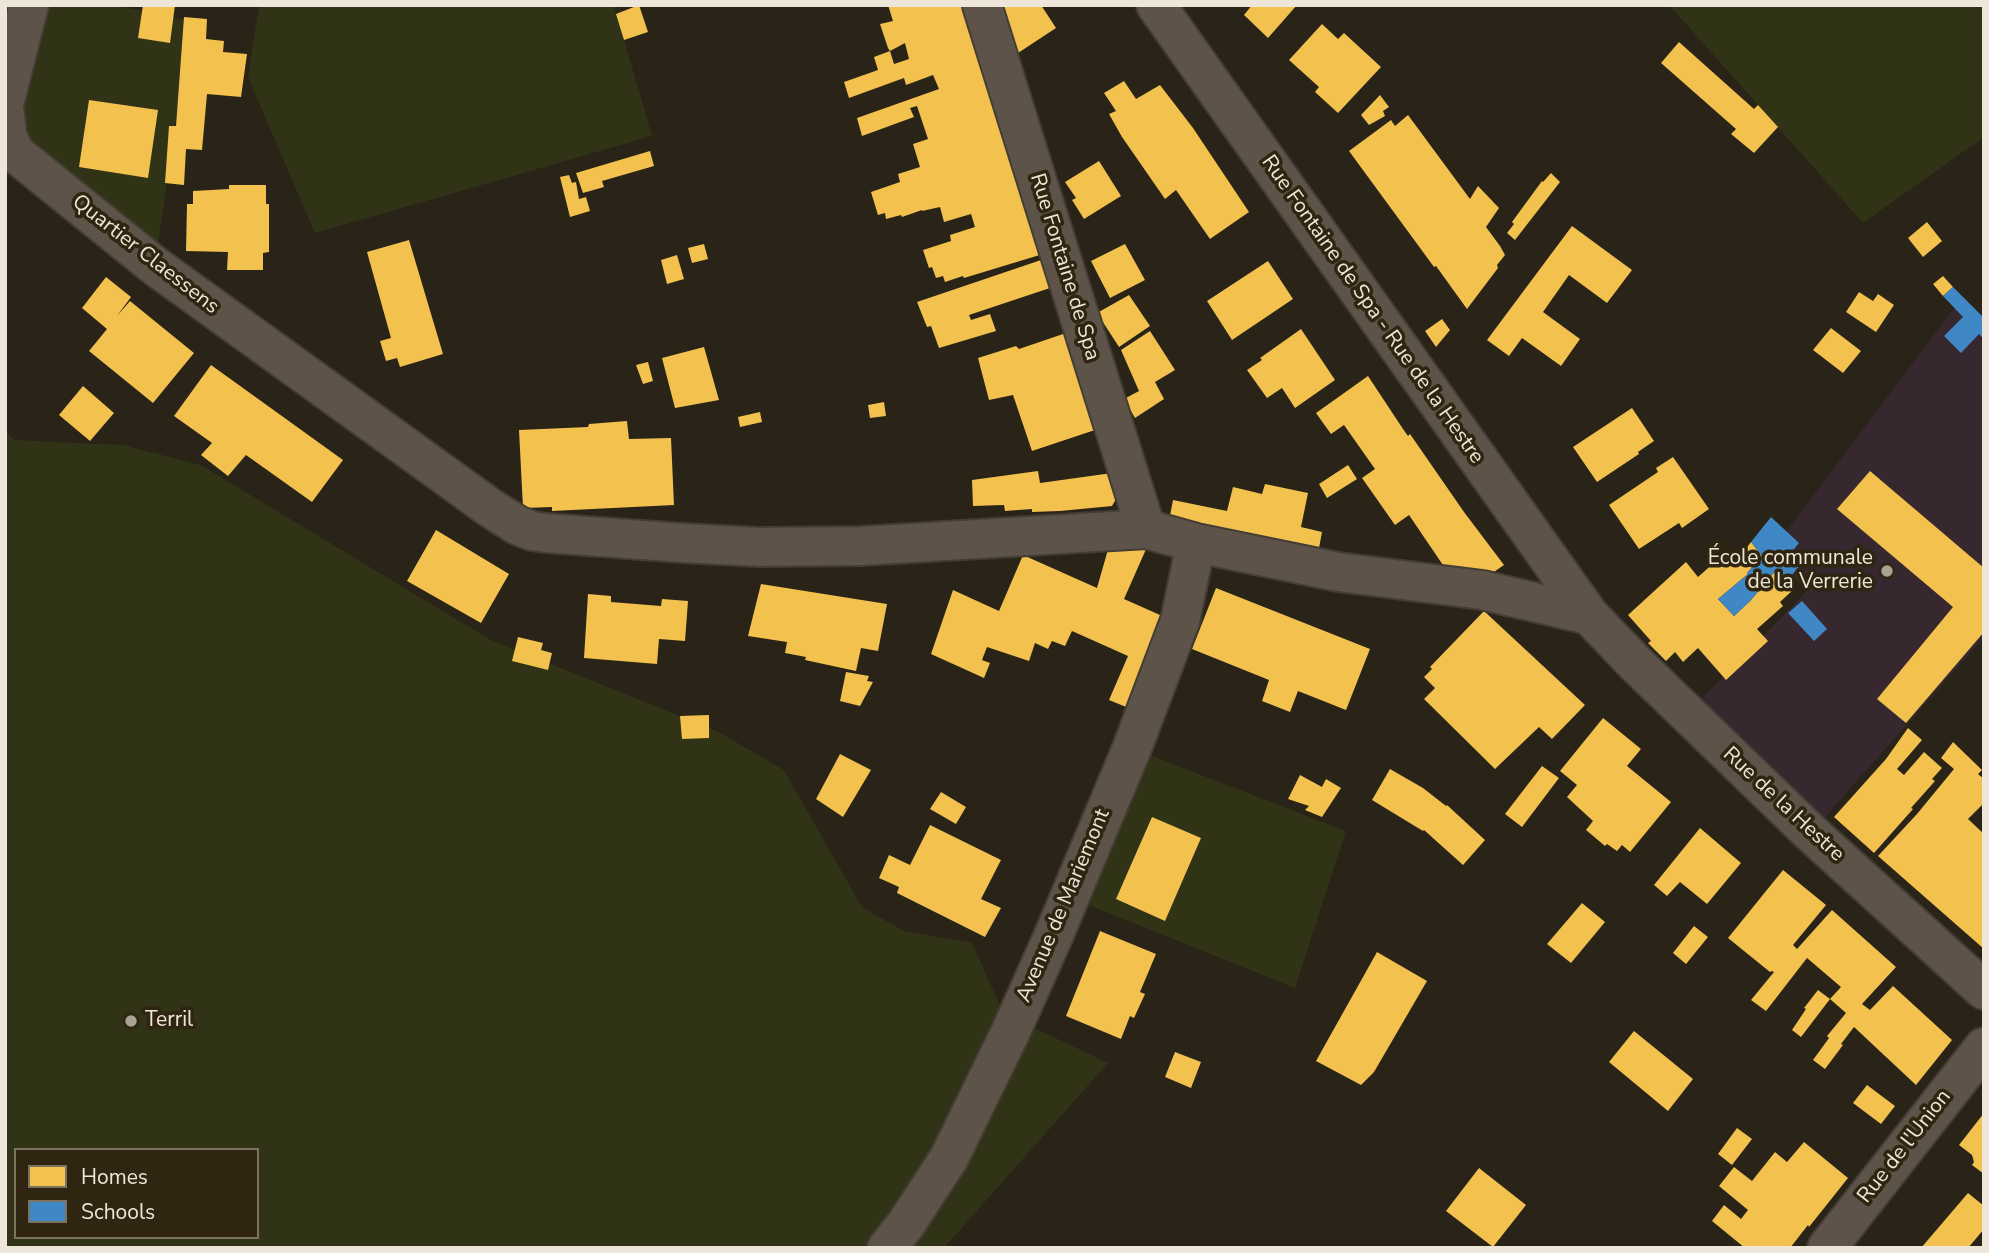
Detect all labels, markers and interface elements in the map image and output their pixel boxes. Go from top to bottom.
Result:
street label: Rue Fontaine de Spa - Rue de la Hestre [1255,151,1489,469]
street label: Rue Fontaine de Spa [1024,171,1104,363]
street label: Quartier Claessens [67,190,223,320]
place label: École communale de la Verrerie [1708,546,1873,596]
marker: École communale de la Verrerie [1879,563,1895,579]
street label: Rue de la Hestre [1717,742,1849,868]
street label: Avenue de Mariemont [1012,806,1116,1006]
place label: Terril [145,1008,193,1034]
marker: Terril [123,1013,139,1029]
street label: Rue de l'Union [1853,1085,1957,1209]
legend [14,1148,259,1239]
text: Homes [81,1163,148,1191]
text: Schools [81,1198,155,1226]

